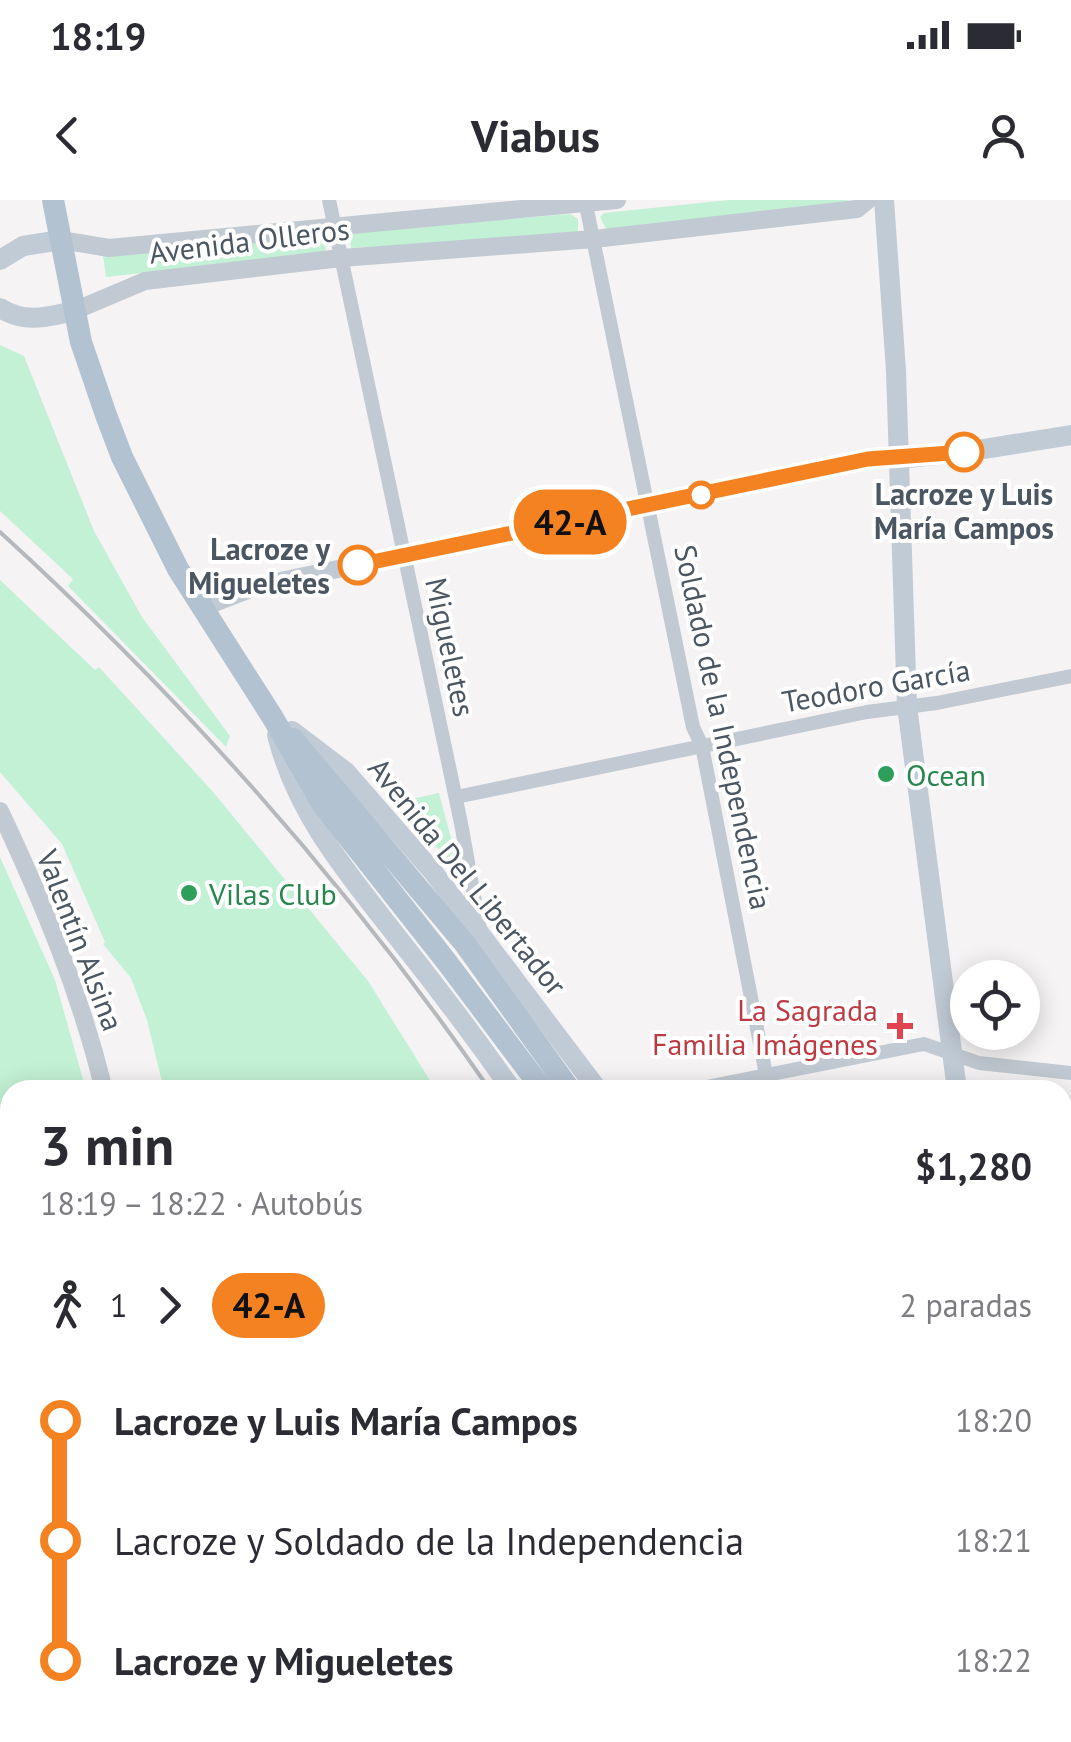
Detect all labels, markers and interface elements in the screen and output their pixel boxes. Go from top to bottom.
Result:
text: 18:19 [50,11,146,60]
text: Viabus [471,106,600,164]
icon: back [40,108,95,163]
icon: person [976,108,1031,163]
street label: Avenida Olleros [147,208,351,272]
marker: Lacroze y Luis María Campos [945,433,983,471]
place label: Lacroze y Luis María Campos [874,474,1054,547]
unlabelled marker [688,482,714,508]
line badge: 42-A [500,490,640,554]
text: 42-A [534,499,606,545]
place label: Lacroze y Migueletes [188,529,331,602]
street label: Soldado de la Independencia [666,541,782,913]
marker: Lacroze y Migueletes [339,546,377,584]
street label: Migueletes [417,574,485,720]
street label: Teodoro García [779,649,973,721]
street label: Avenida Del Libertador [360,749,576,1003]
place label: Ocean [906,755,986,794]
marker: Ocean [875,763,897,785]
street label: Valentín Alsina [28,843,133,1036]
place label: Vilas Club [208,874,337,913]
marker: Vilas Club [178,882,200,904]
map controls [950,960,1040,1050]
button: locate [950,960,1040,1050]
place label: La Sagrada Familia Imágenes [652,990,878,1063]
marker: La Sagrada Familia Imágenes [887,1013,913,1039]
text: 3 min [40,1109,174,1180]
text: $1,280 [915,1141,1032,1190]
text: 18:19 – 18:22 · Autobús [40,1182,363,1224]
icon: walk [40,1278,95,1333]
icon: forward [142,1278,197,1333]
text: 42-A [232,1282,305,1328]
text: 1 [110,1284,127,1326]
text: 2 paradas [900,1284,1032,1326]
text: Lacroze y Luis María Campos [114,1396,578,1445]
text: 18:20 [955,1399,1032,1441]
text: Lacroze y Soldado de la Independencia [114,1516,744,1565]
text: 18:21 [955,1519,1032,1561]
text: Lacroze y Migueletes [114,1636,454,1685]
text: 18:22 [955,1639,1032,1681]

